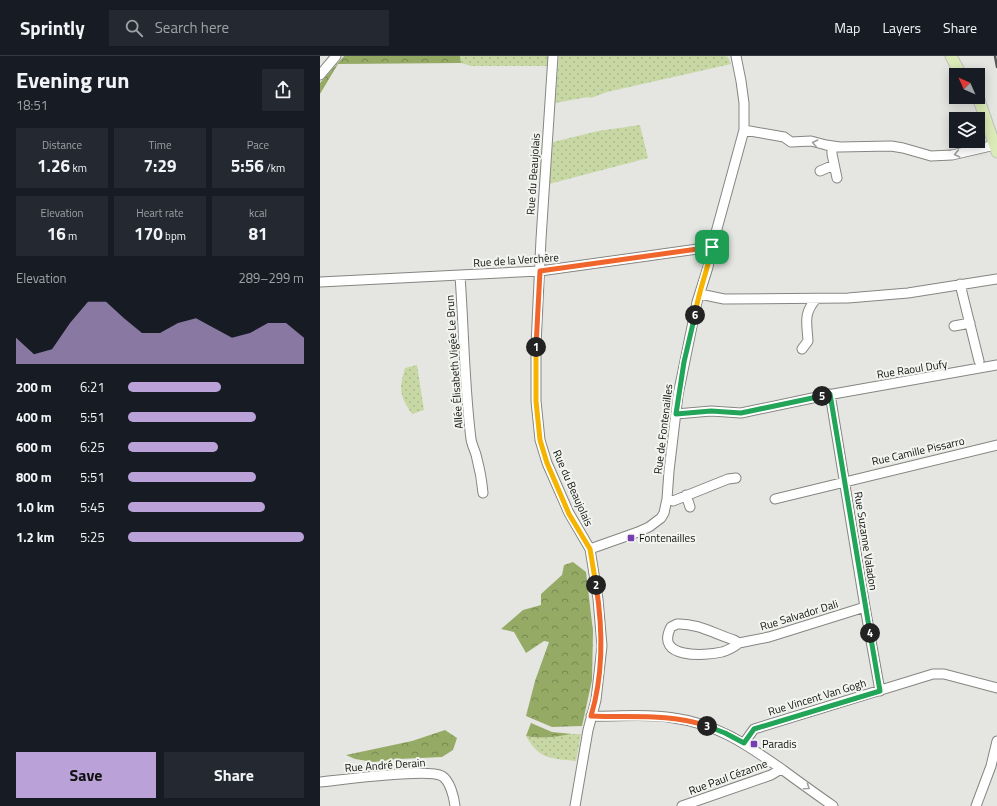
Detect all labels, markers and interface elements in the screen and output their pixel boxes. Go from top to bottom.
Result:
search box [109,10,389,46]
text: Sprintly [20,13,85,42]
text: Search here [155,16,229,39]
icon: search [123,17,145,39]
text: Map [834,17,860,38]
text: Layers [882,17,921,38]
text: Share [943,17,977,38]
text: Evening run [16,63,129,97]
north arrow [949,68,985,104]
map controls [949,68,985,148]
button: share [262,69,304,111]
text: 18:51 [16,95,48,115]
button: layers [949,112,985,148]
street label: Rue du Beaujolais [522,132,544,216]
text: Distance [42,137,82,153]
text: Time [149,137,171,153]
text: Pace [247,137,269,153]
one-way arrow [812,139,819,148]
one-way arrow [954,149,960,157]
text: 1.26 [37,153,70,179]
text: 7:29 [144,153,176,179]
text: 5:56 [231,153,264,179]
text: km [70,160,87,176]
text: /km [264,160,285,176]
text: Elevation [41,205,83,221]
text: Heart rate [136,205,184,221]
text: kcal [249,205,267,221]
text: 16 [47,221,66,247]
text: 170 [134,221,163,247]
text: 81 [248,221,268,247]
text: m [66,228,77,244]
text: bpm [163,228,186,244]
pin [695,230,729,264]
icon: arrive [701,236,723,258]
street label: Rue de la Verchère [473,249,560,271]
text: Elevation [16,268,67,288]
text: 289–299 m [238,268,304,288]
street label: Allée Élisabeth Vigée Le Brun [441,295,467,429]
pin: 6 [685,305,705,325]
text: 6 [692,307,698,323]
pin: 1 [526,337,546,357]
text: 1 [533,339,539,355]
street label: Rue Raoul Dufy [876,355,949,382]
text: 200 m [16,377,52,397]
text: 6:21 [80,377,105,397]
street label: Rue de Fontenailles [650,383,676,475]
pin: 5 [812,386,832,406]
text: 5 [819,388,825,404]
text: 400 m [16,407,52,427]
text: 5:51 [80,407,105,427]
street label: Rue Camille Pissarro [870,433,966,469]
text: 600 m [16,437,52,457]
text: 6:25 [80,437,105,457]
street label: Rue du Beaujolais [549,447,597,529]
text: 800 m [16,467,52,487]
text: 5:51 [80,467,105,487]
street label: Rue Suzanne Valadon [850,490,882,592]
text: 1.0 km [16,497,54,517]
text: 5:45 [80,497,105,517]
text: 1.2 km [16,527,54,547]
text: 5:25 [80,527,105,547]
place label: Fontenailles [639,530,695,546]
marker: Fontenailles [626,533,636,543]
pin: 2 [586,575,606,595]
text: 2 [593,577,599,593]
street label: Rue Salvador Dali [758,596,840,634]
pin: 4 [860,623,880,643]
text: 4 [867,625,873,641]
street label: Rue Vincent Van Gogh [766,674,868,720]
pin: 3 [697,716,717,736]
text: 3 [704,718,710,734]
place label: Paradis [762,736,797,752]
marker: Paradis [749,739,759,749]
button: Save [16,752,156,798]
button: Share [164,752,304,798]
street label: Rue André Derain [344,754,426,776]
street label: Rue Paul Cézanne [686,755,770,799]
one-way arrow [803,782,810,790]

